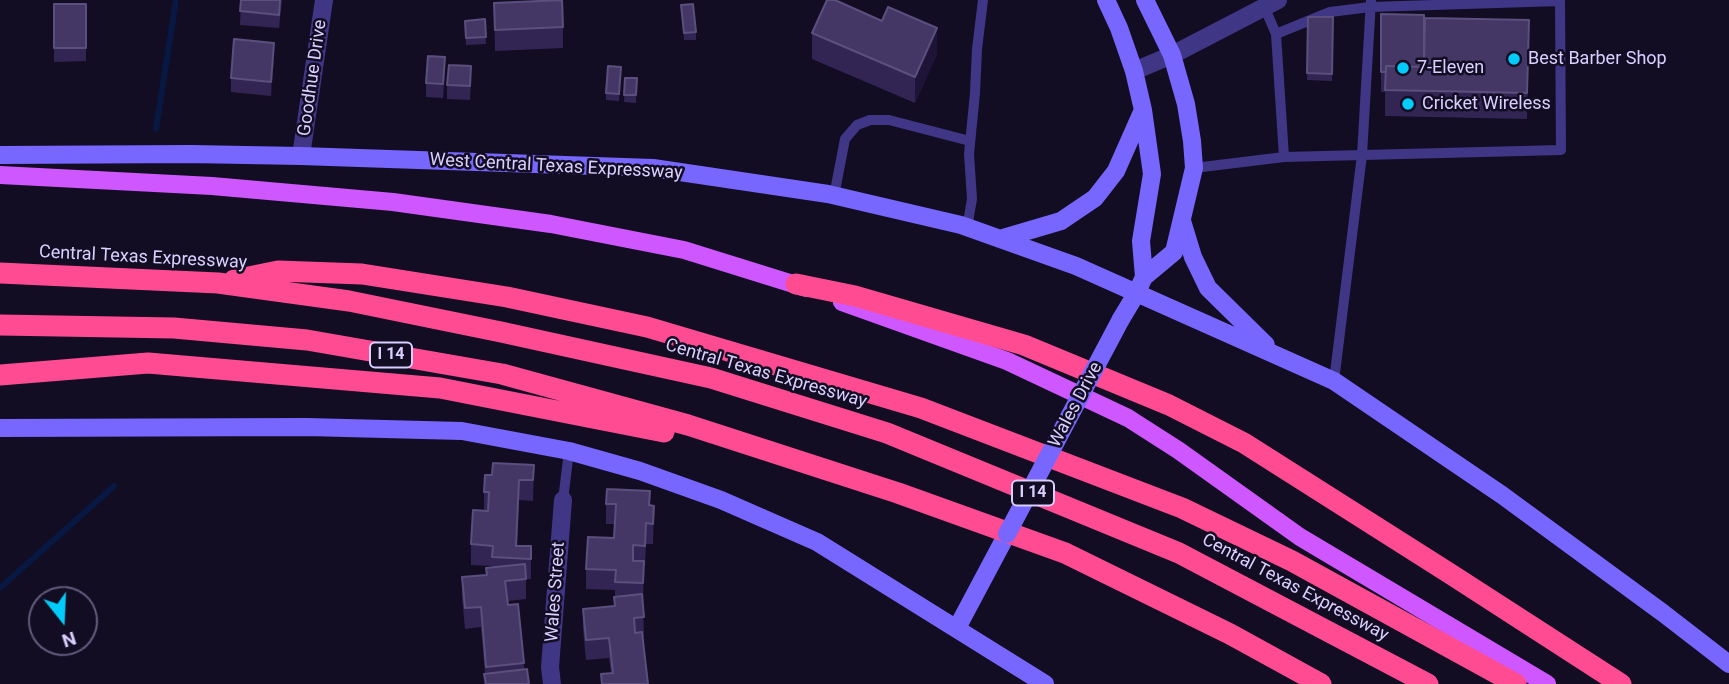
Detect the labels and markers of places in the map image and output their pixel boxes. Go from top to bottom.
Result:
place label: Best Barber Shop [1528,48,1667,70]
marker: Best Barber Shop [1506,51,1522,67]
place label: 7-Eleven [1417,57,1484,79]
marker: 7-Eleven [1395,60,1411,76]
place label: Cricket Wireless [1422,93,1551,115]
marker: Cricket Wireless [1400,96,1416,112]

